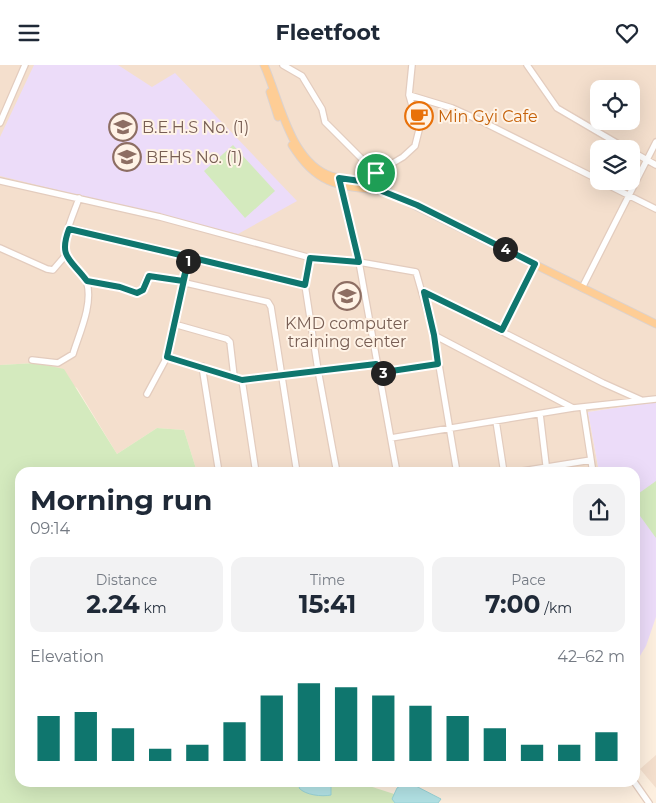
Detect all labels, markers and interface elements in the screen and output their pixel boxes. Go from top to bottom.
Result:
icon: menu [15,19,43,47]
text: Fleetfoot [276,19,380,46]
icon: heart [613,19,641,47]
map controls [590,80,640,190]
button: locate [590,80,640,130]
cafe icon: Min Gyi Cafe [404,101,434,131]
place label: Min Gyi Cafe [438,107,538,126]
school or university icon: B.E.H.S No. (1) [108,112,138,142]
place label: B.E.H.S No. (1) [142,118,249,137]
button: layers [590,140,640,190]
school or university icon: BEHS No. (1) [112,142,142,172]
place label: BEHS No. (1) [146,148,243,167]
pin [355,152,397,194]
icon: arrive [362,159,390,187]
pin: 4 [492,237,518,261]
text: 4 [501,240,510,258]
pin: 1 [176,249,200,273]
text: 1 [186,252,191,270]
school or university icon: KMD computer training center [332,281,362,311]
place label: KMD computer training center [285,314,409,351]
pin: 3 [370,361,396,385]
text: 3 [379,364,388,382]
text: Morning run [30,483,212,517]
button: share [573,484,625,536]
text: 09:14 [30,519,70,538]
text: Distance [96,571,157,589]
text: Time [310,571,345,589]
text: Pace [511,571,546,589]
text: 2.24 [86,589,140,619]
text: 15:41 [299,589,356,619]
text: 7:00 [485,589,540,619]
text: km [140,599,167,617]
text: /km [540,599,572,617]
text: Elevation [30,647,104,666]
text: 42–62 m [557,647,625,666]

